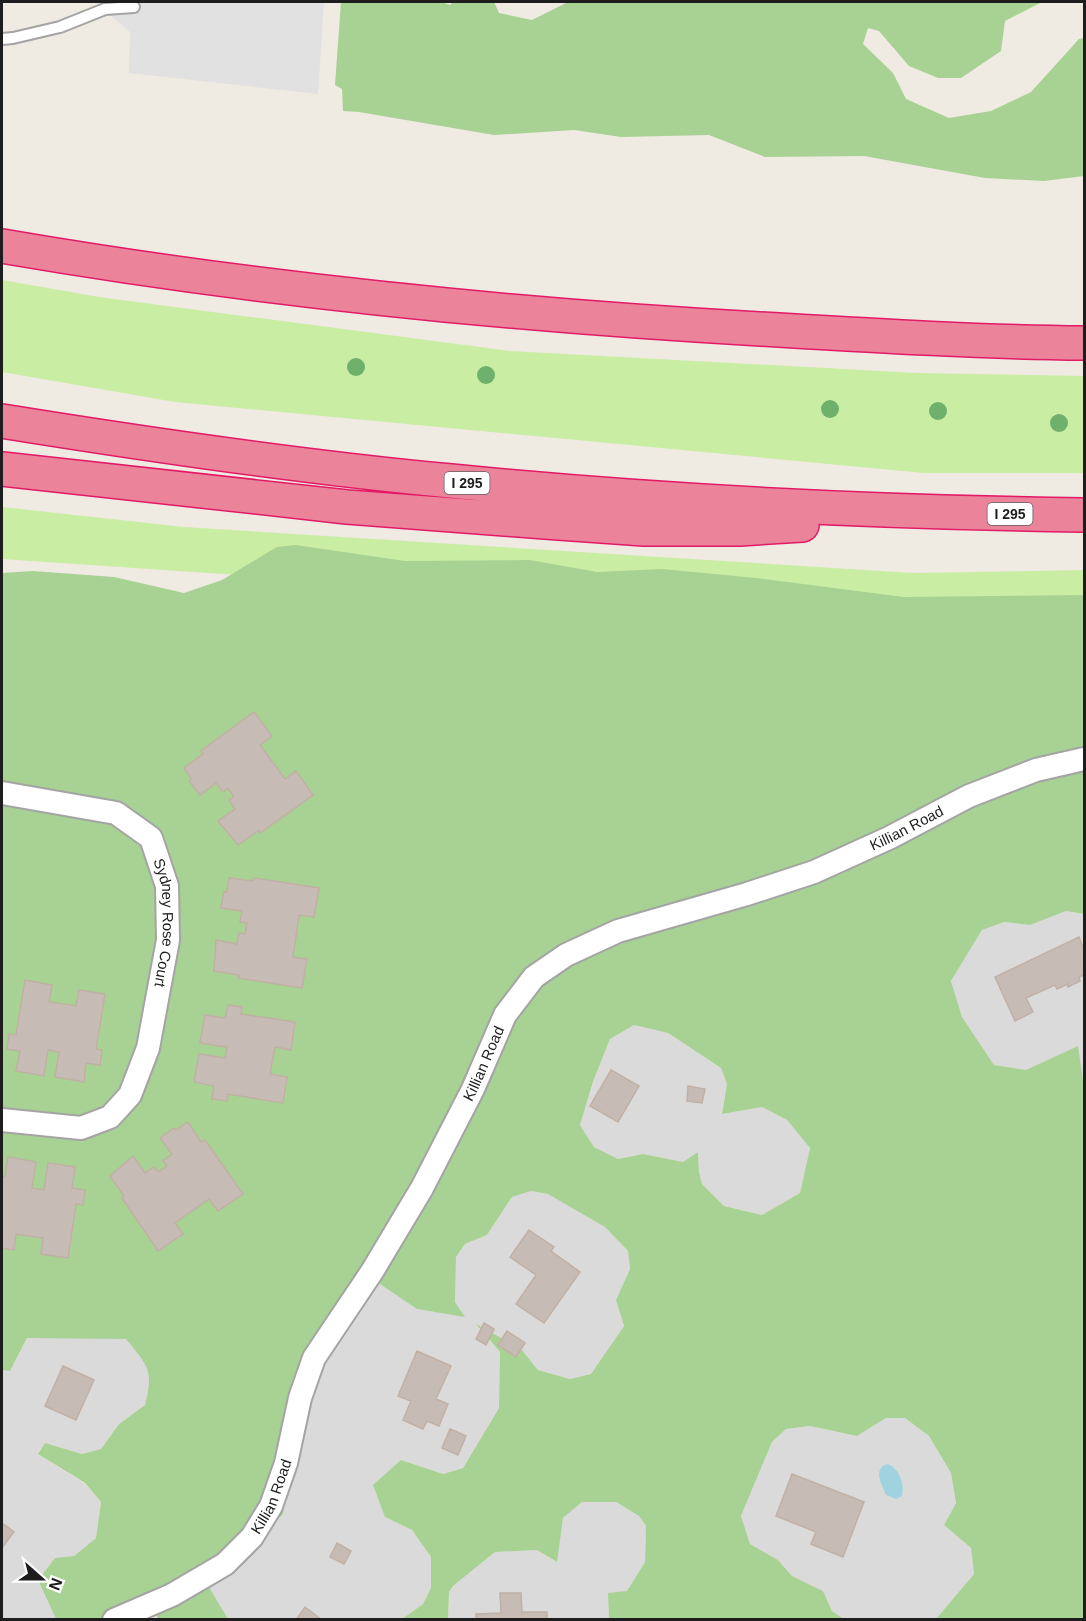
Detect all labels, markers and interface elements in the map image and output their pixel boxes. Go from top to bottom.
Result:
road number: I 295 [444,472,490,494]
road number: I 295 [988,503,1032,525]
street label: Killian Road [867,802,946,854]
street label: Sydney Rose Court [150,856,177,989]
street label: Killian Road [459,1023,507,1104]
street label: Killian Road [247,1457,295,1537]
north arrow [12,1549,72,1609]
text: N [46,1576,66,1593]

